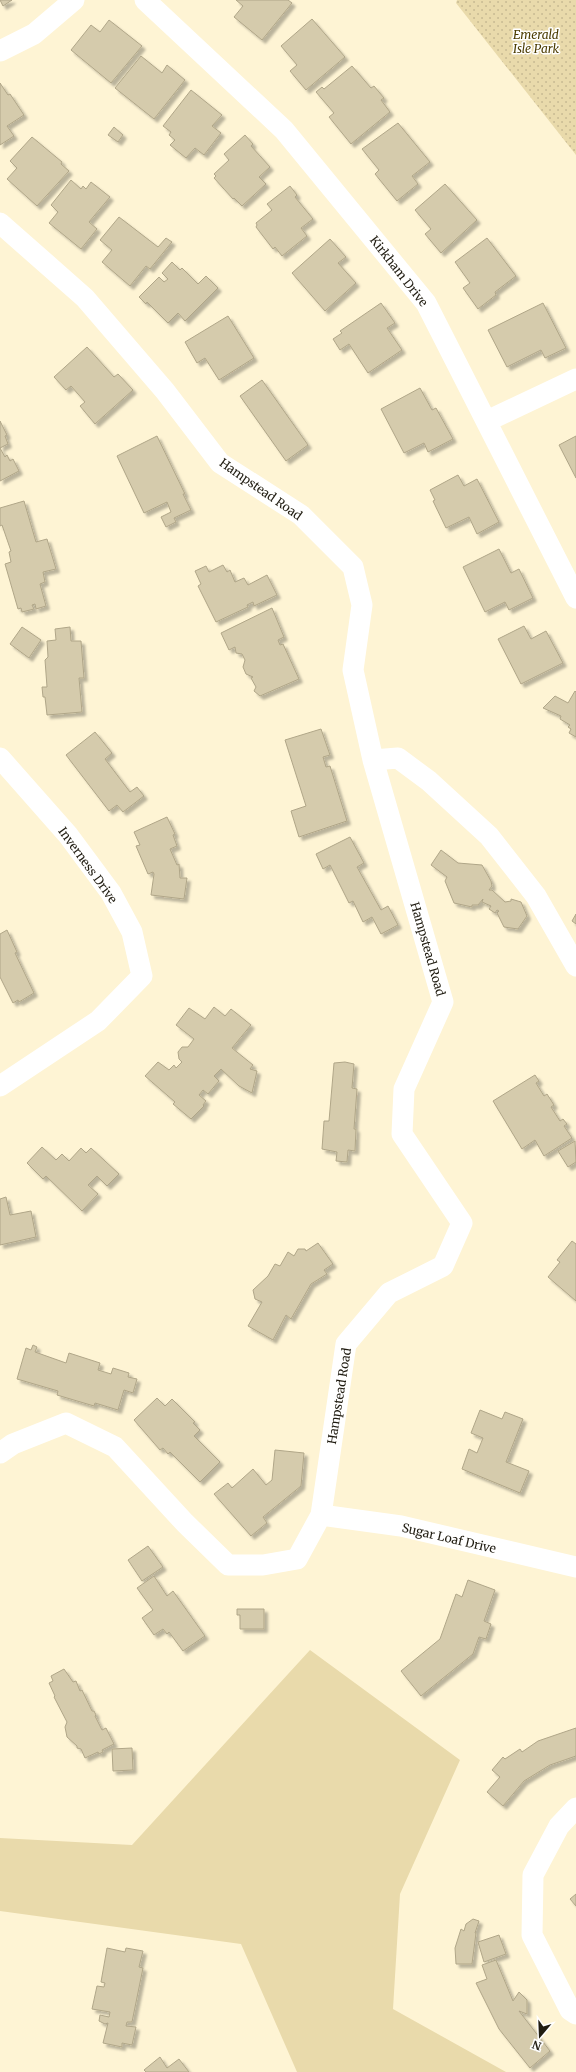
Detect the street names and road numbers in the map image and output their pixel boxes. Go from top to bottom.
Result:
street label: Kirkham Drive [367,233,431,309]
street label: Hampstead Road [217,455,305,523]
street label: Inverness Drive [55,824,121,906]
street label: Hampstead Road [407,900,449,998]
street label: Hampstead Road [324,1347,354,1445]
street label: Sugar Loaf Drive [401,1520,497,1556]

